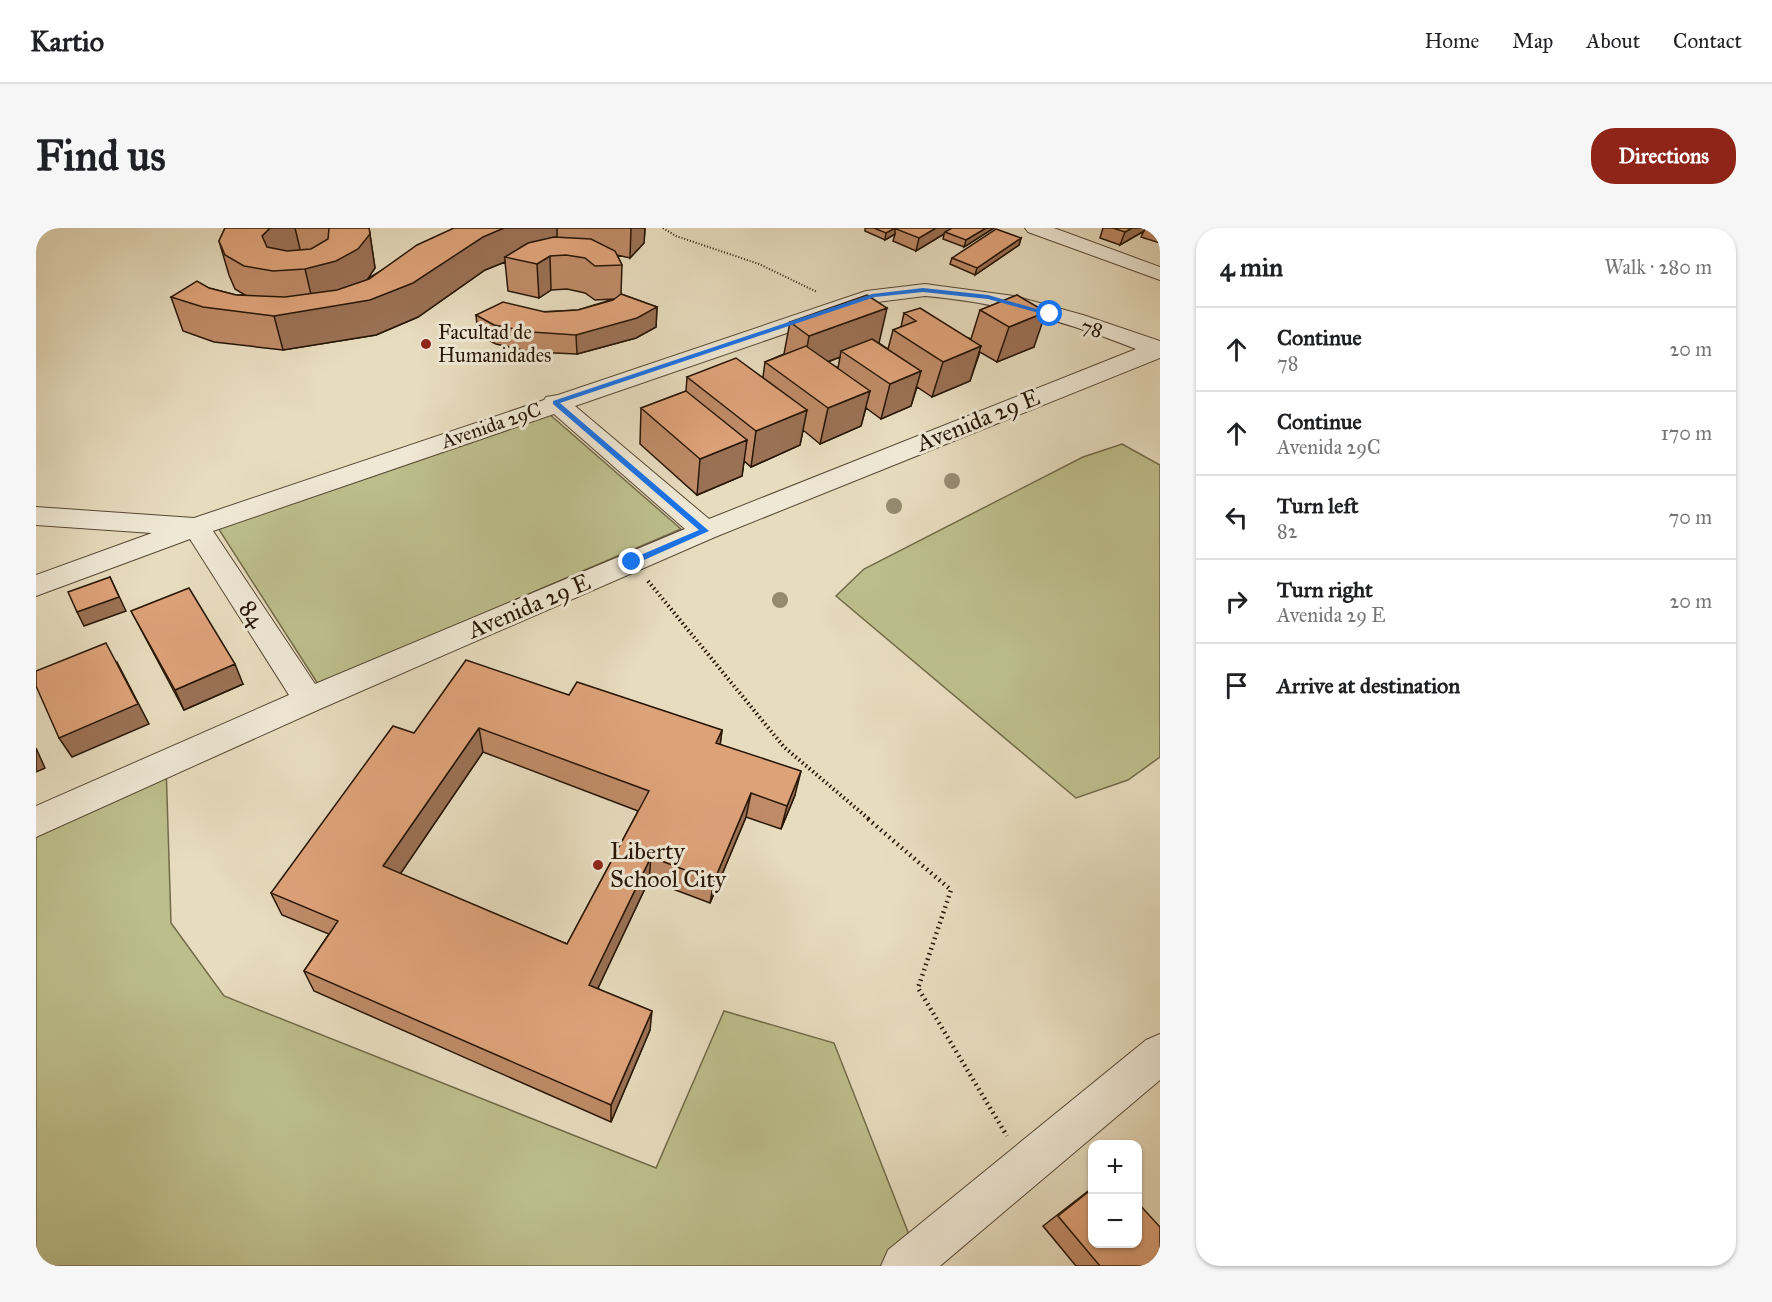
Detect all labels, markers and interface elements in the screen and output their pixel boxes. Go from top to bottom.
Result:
text: Kartio [30,24,104,59]
text: Home [1424,28,1479,54]
text: Map [1512,28,1553,54]
text: About [1586,28,1640,54]
text: Contact [1673,28,1742,54]
button: Directions [1591,128,1736,184]
text: Find us [36,130,166,182]
text: 4 min [1220,251,1283,283]
text: Walk · 280 m [1605,255,1712,279]
route start [1036,300,1062,326]
street label: 78 [1078,313,1106,343]
place label: Facultad de Humanidades [438,320,551,367]
text: Continue [1277,324,1362,351]
icon: ahead [1220,333,1253,366]
marker: Facultad de Humanidades [419,337,433,351]
text: 20 m [1669,337,1712,361]
text: 78 [1277,351,1298,375]
street label: Avenida 29 E [911,382,1044,459]
street label: Avenida 29C [437,397,544,454]
text: Continue [1277,408,1362,435]
icon: ahead [1220,417,1253,450]
text: 170 m [1661,421,1712,445]
text: Avenida 29C [1277,435,1381,459]
text: Turn left [1277,492,1359,519]
icon: left [1220,501,1253,534]
text: 70 m [1669,505,1712,529]
text: 82 [1277,519,1298,543]
route end [618,548,644,574]
street label: Avenida 29 E [462,567,595,646]
text: Turn right [1277,576,1373,603]
icon: right [1220,585,1253,618]
text: 20 m [1669,589,1712,613]
street label: 84 [232,595,272,634]
text: Avenida 29 E [1277,603,1386,627]
icon: arrive [1220,669,1253,702]
text: Arrive at destination [1277,672,1460,699]
place label: Liberty School City [610,836,727,894]
marker: Liberty School City [591,858,605,872]
map controls [1088,1140,1142,1248]
button: + [1088,1140,1142,1194]
button: − [1088,1194,1142,1248]

